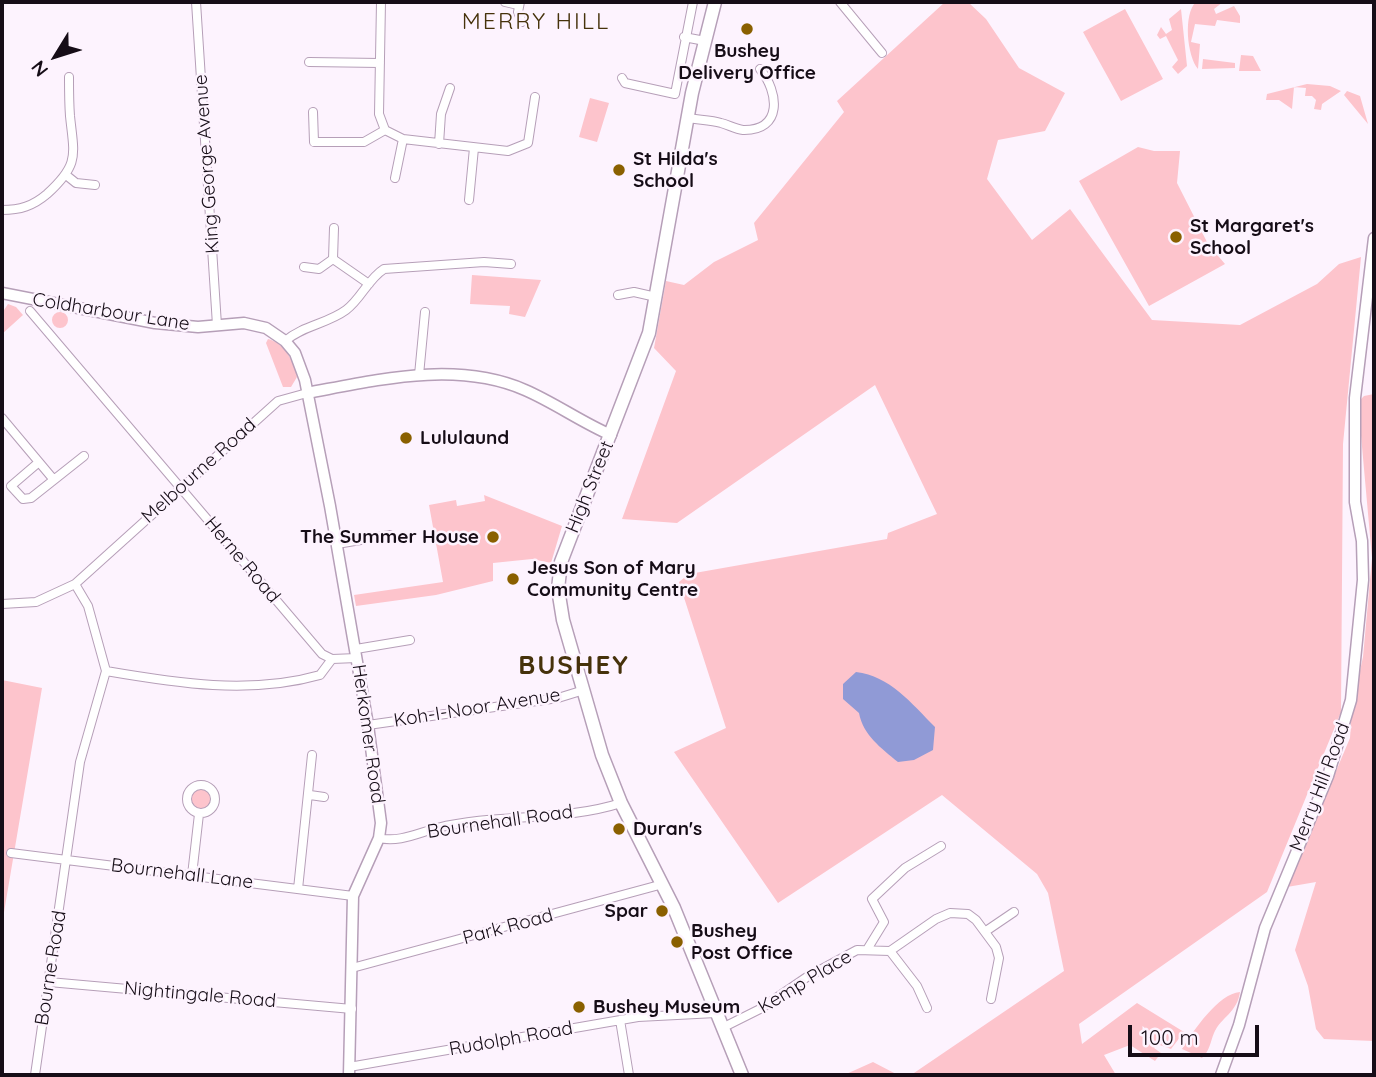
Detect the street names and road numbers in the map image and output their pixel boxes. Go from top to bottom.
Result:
street label: King George Avenue [189,74,225,254]
street label: Coldharbour Lane [31,288,191,336]
street label: Melbourne Road [137,414,261,528]
street label: High Street [561,438,619,536]
street label: Herne Road [199,512,285,608]
street label: Herkomer Road [347,663,389,805]
street label: Koh-I-Noor Avenue [392,684,562,732]
street label: Merry Hill Road [1285,719,1355,855]
street label: Bournehall Road [426,800,574,844]
street label: Bournehall Lane [110,854,254,894]
street label: Park Road [460,904,556,950]
street label: Bourne Road [31,909,71,1027]
street label: Kemp Place [754,945,856,1019]
street label: Nightingale Road [123,977,277,1013]
street label: Rudolph Road [447,1017,575,1061]

